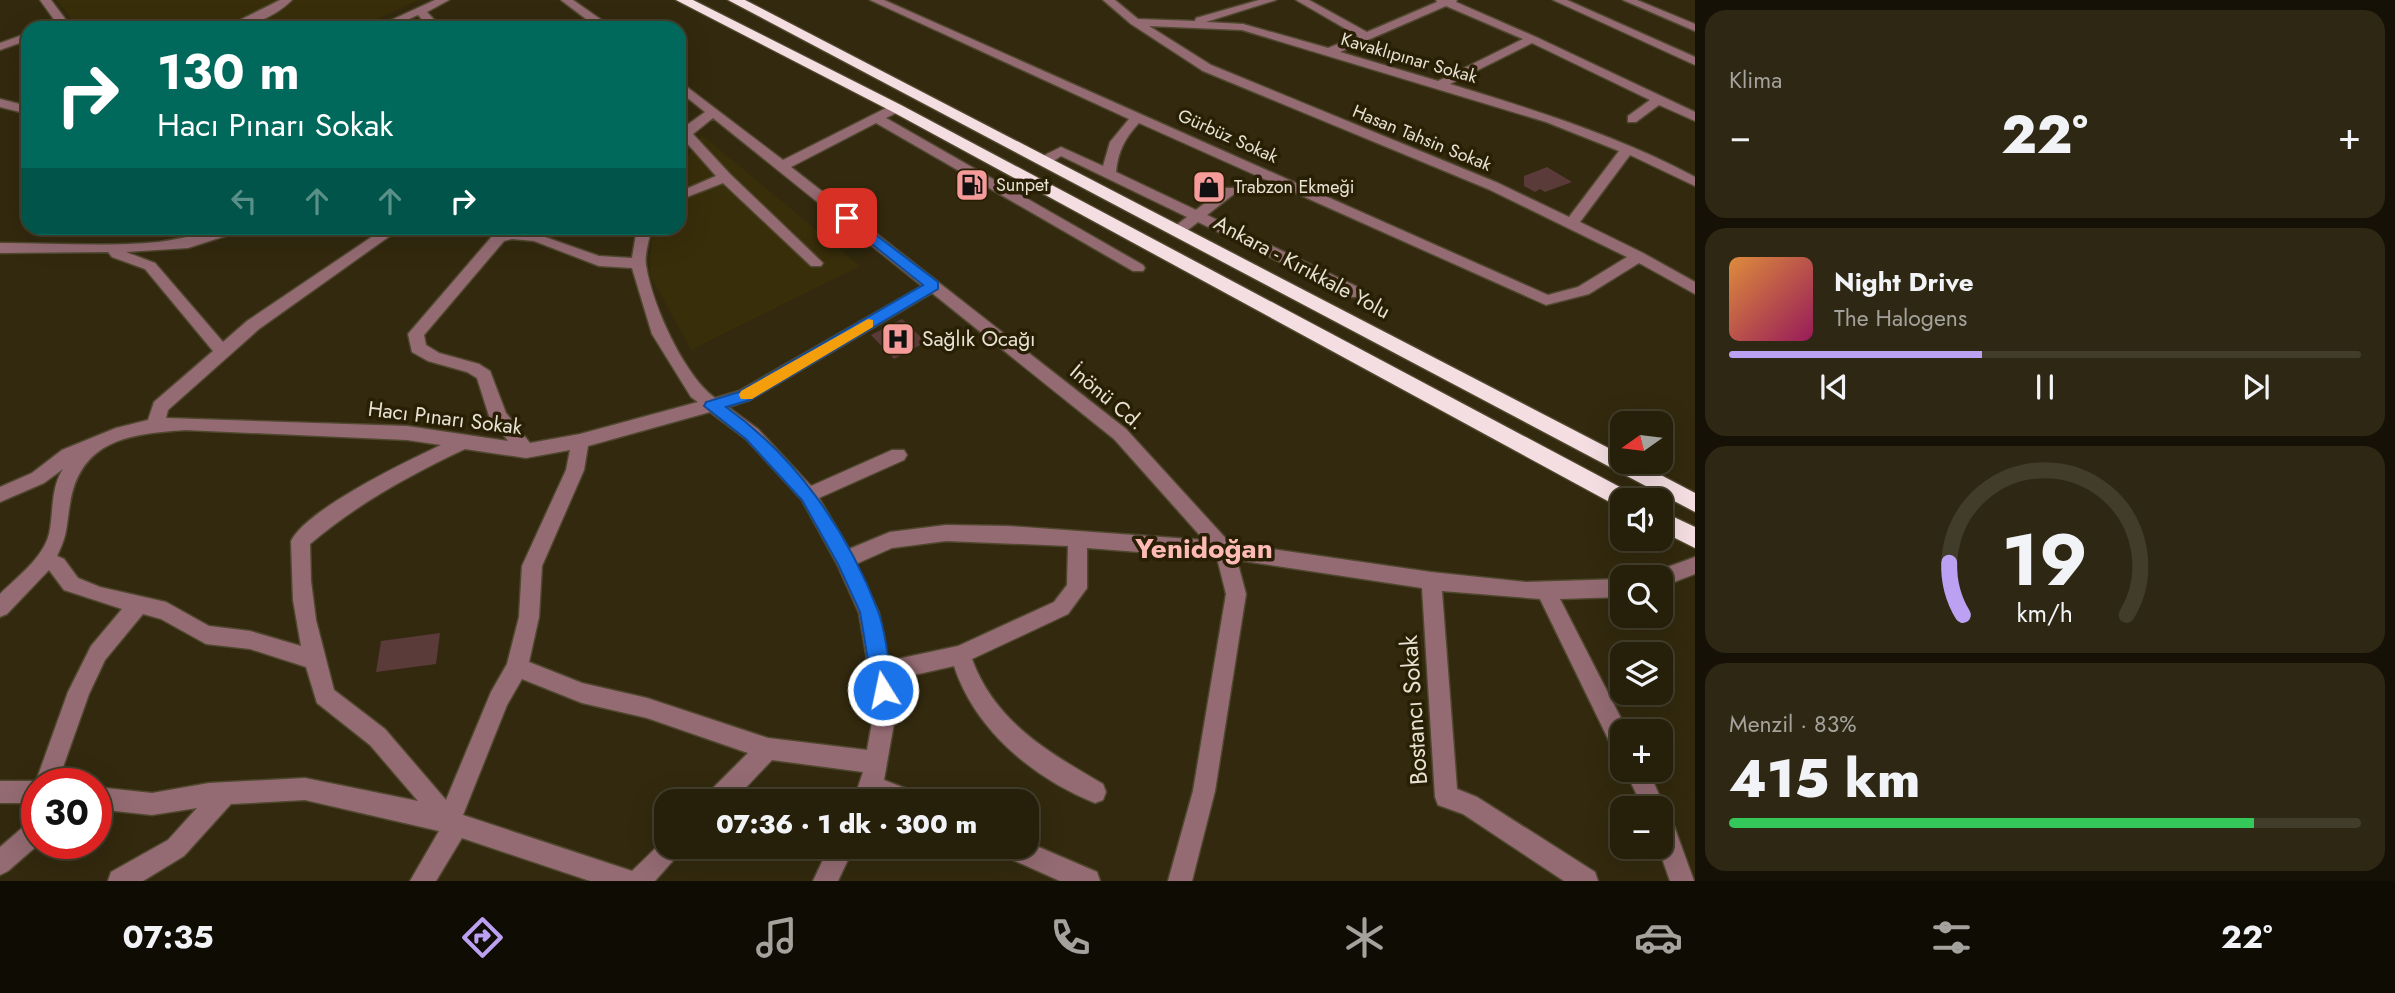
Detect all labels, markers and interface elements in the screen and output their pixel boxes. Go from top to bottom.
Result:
street label: Kavaklıpınar Sokak [1338,26,1480,90]
text: 130 m [157,37,300,107]
icon: right [42,49,133,140]
text: Klima [1729,63,1782,97]
text: 22° [2001,97,2088,173]
street label: Hasan Tahsin Sokak [1349,98,1496,178]
text: Hacı Pınarı Sokak [157,102,393,148]
street label: Gürbüz Sokak [1174,102,1282,170]
text: − [1729,108,1751,163]
text: + [2338,108,2361,163]
fuel station icon: Sunpet [953,166,991,204]
shop icon: Trabzon Ekmeği [1190,168,1228,206]
place label: Sunpet [996,172,1049,198]
place label: Trabzon Ekmeği [1234,174,1355,200]
icon: left [225,182,263,220]
icon: ahead [298,182,336,220]
icon: ahead [371,182,409,220]
icon: right [444,182,482,220]
pin [817,188,877,248]
icon: arrive [828,199,866,237]
street label: Ankara - Kırıkkale Yolu [1208,208,1396,326]
text: Night Drive [1834,263,1974,301]
text: The Halogens [1834,301,1967,335]
hospital icon: Sağlık Ocağı [879,320,917,358]
place label: Sağlık Ocağı [922,324,1036,354]
street label: İnönü Cd. [1063,357,1151,437]
icon: previous [1815,368,1853,406]
icon: pause [2026,368,2064,406]
icon: next [2237,368,2275,406]
street label: Hacı Pınarı Sokak [366,394,525,442]
north arrow [1610,411,1673,474]
map controls [1610,411,1673,859]
button: sound [1610,488,1673,551]
text: 19 [2002,508,2088,613]
district label: Yenidoğan [1134,528,1273,569]
button: search [1610,565,1673,628]
text: km/h [2017,595,2073,631]
street label: Bostancı Sokak [1391,634,1436,786]
button: layers [1610,642,1673,705]
position arrow [846,653,920,727]
text: Menzil · 83% [1729,707,1857,741]
button: + [1610,719,1673,782]
text: 415 km [1729,741,1920,817]
speed limit sign: 30 [21,768,112,859]
button: − [1610,796,1673,859]
text: 07:36 · 1 dk · 300 m [716,805,977,843]
icon: directions [458,913,507,962]
icon: music [752,913,801,962]
icon: phone [1046,913,1095,962]
icon: climate [1340,913,1389,962]
icon: car [1634,913,1683,962]
icon: filters [1927,913,1976,962]
text: 07:35 [122,914,214,960]
text: 22° [2221,914,2273,960]

